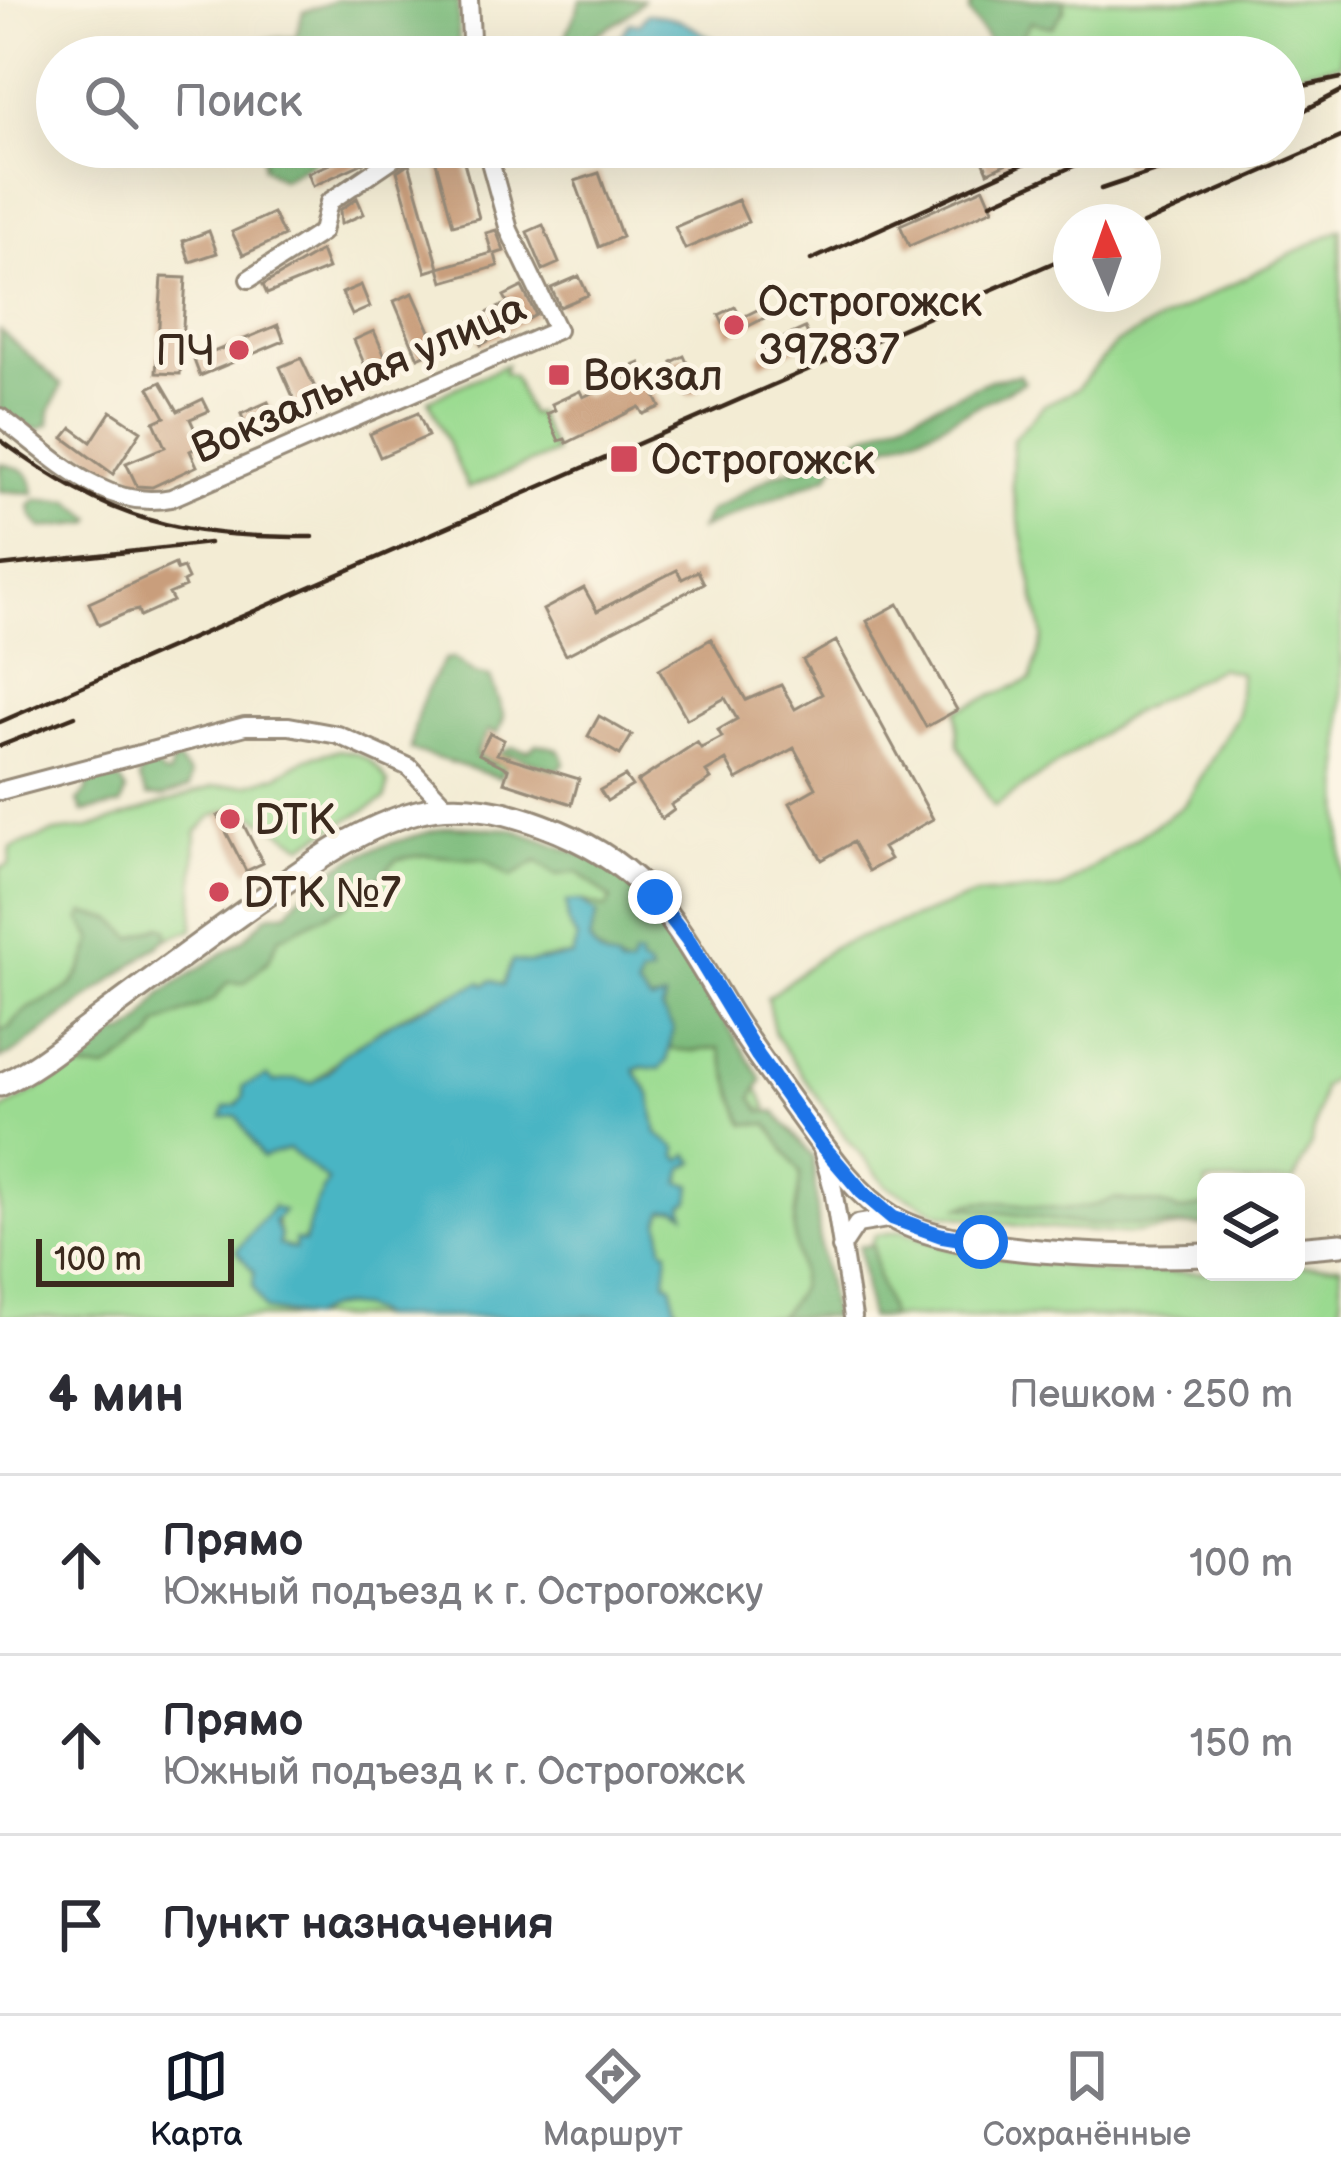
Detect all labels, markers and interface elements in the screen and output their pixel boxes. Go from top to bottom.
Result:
search box [36,36,1305,168]
icon: search [78,69,144,135]
text: Поиск [174,75,302,130]
north arrow [1053,204,1161,312]
place label: Острогожск 397837 [758,278,983,377]
street label: Вокзальная улица [184,283,534,476]
marker: Острогожск 397837 [721,312,747,338]
place label: ПЧ [156,327,215,378]
marker: ПЧ [226,337,252,363]
place label: Вокзал [583,352,723,403]
marker: Вокзал [546,362,572,388]
place label: Острогожск [651,436,876,487]
marker: Острогожск [608,443,640,475]
place label: DTK [254,796,336,847]
marker: DTK [217,806,243,832]
place label: DTK №7 [243,869,401,920]
route end [628,870,682,924]
marker: DTK №7 [206,879,232,905]
map controls [1197,1173,1305,1281]
button: layers [1197,1173,1305,1281]
route start [954,1215,1008,1269]
scale bar [36,1233,234,1286]
text: 100 m [54,1240,142,1280]
text: 4 мин [48,1365,184,1426]
text: Пешком · 250 m [1009,1372,1293,1419]
text: Прямо [162,1514,303,1569]
icon: ahead [48,1532,114,1598]
text: 100 m [1189,1541,1293,1588]
text: Южный подъезд к г. Острогожску [162,1569,763,1616]
text: Прямо [162,1694,303,1749]
icon: ahead [48,1712,114,1778]
text: 150 m [1190,1721,1293,1768]
text: Южный подъезд к г. Острогожск [162,1749,745,1796]
icon: arrive [48,1892,114,1958]
text: Пункт назначения [162,1897,554,1952]
tab: Карта [150,2043,243,2155]
tab: Маршрут [543,2043,683,2155]
tab: Сохранённые [983,2043,1191,2155]

